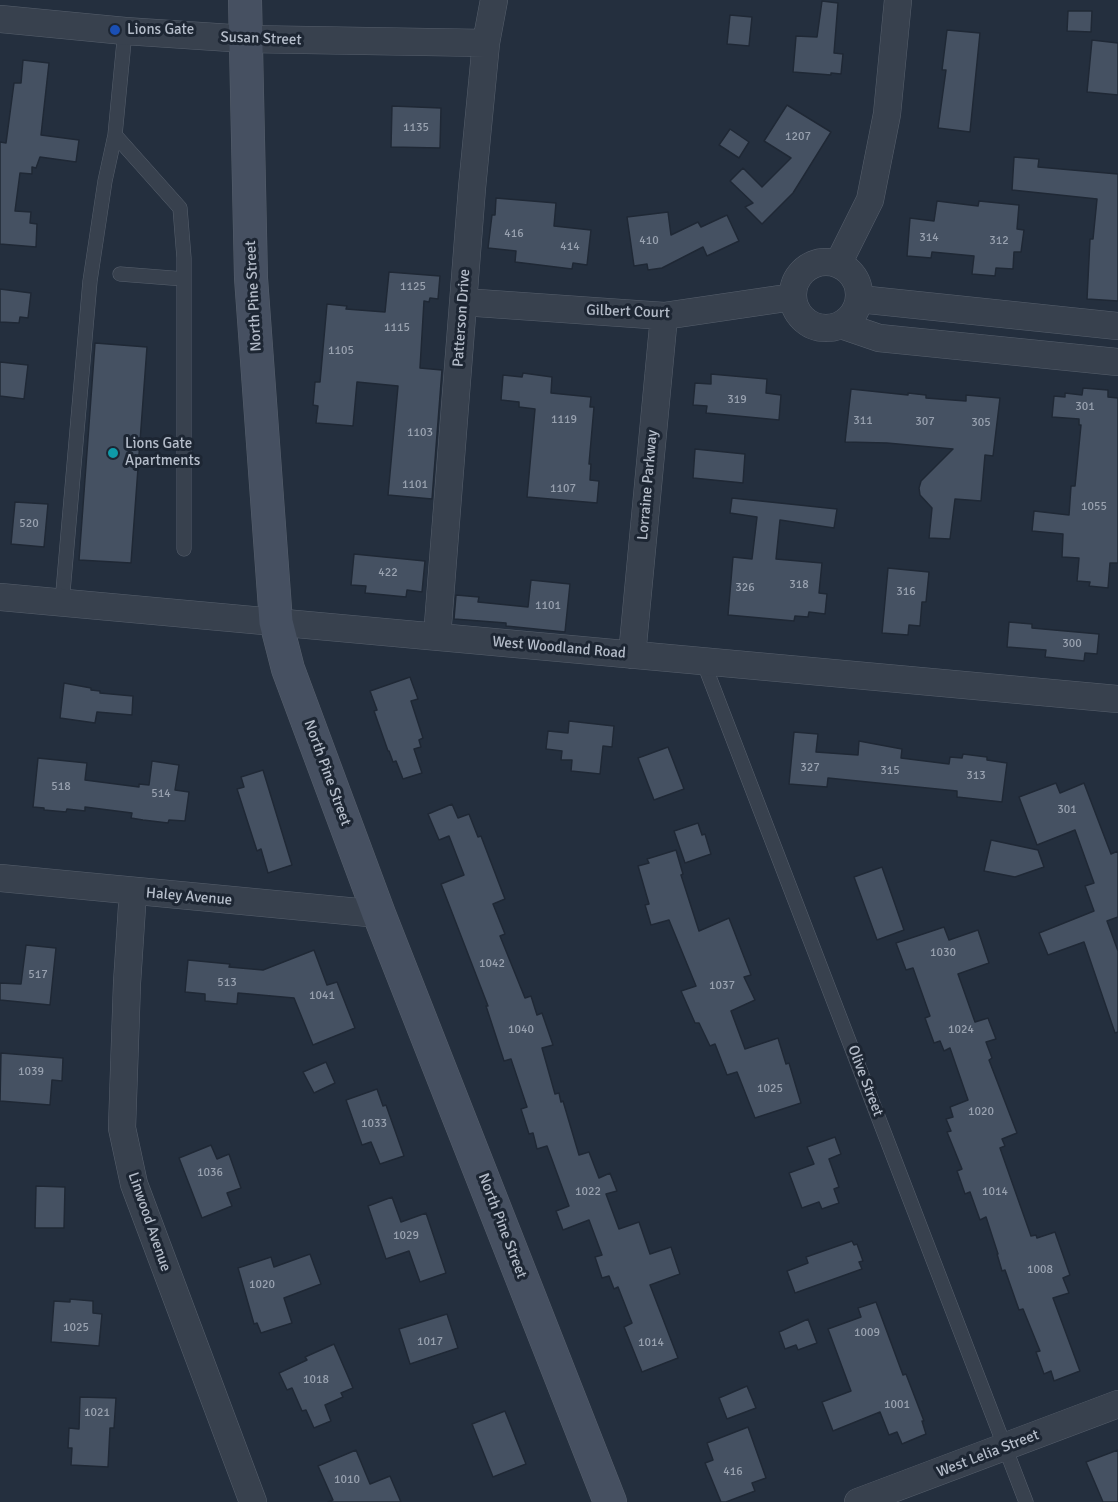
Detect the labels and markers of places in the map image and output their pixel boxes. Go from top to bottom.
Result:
place label: Lions Gate [127,21,194,39]
marker: Lions Gate [108,23,122,37]
place label: Lions Gate Apartments [125,435,200,470]
marker: Lions Gate Apartments [106,446,120,460]

